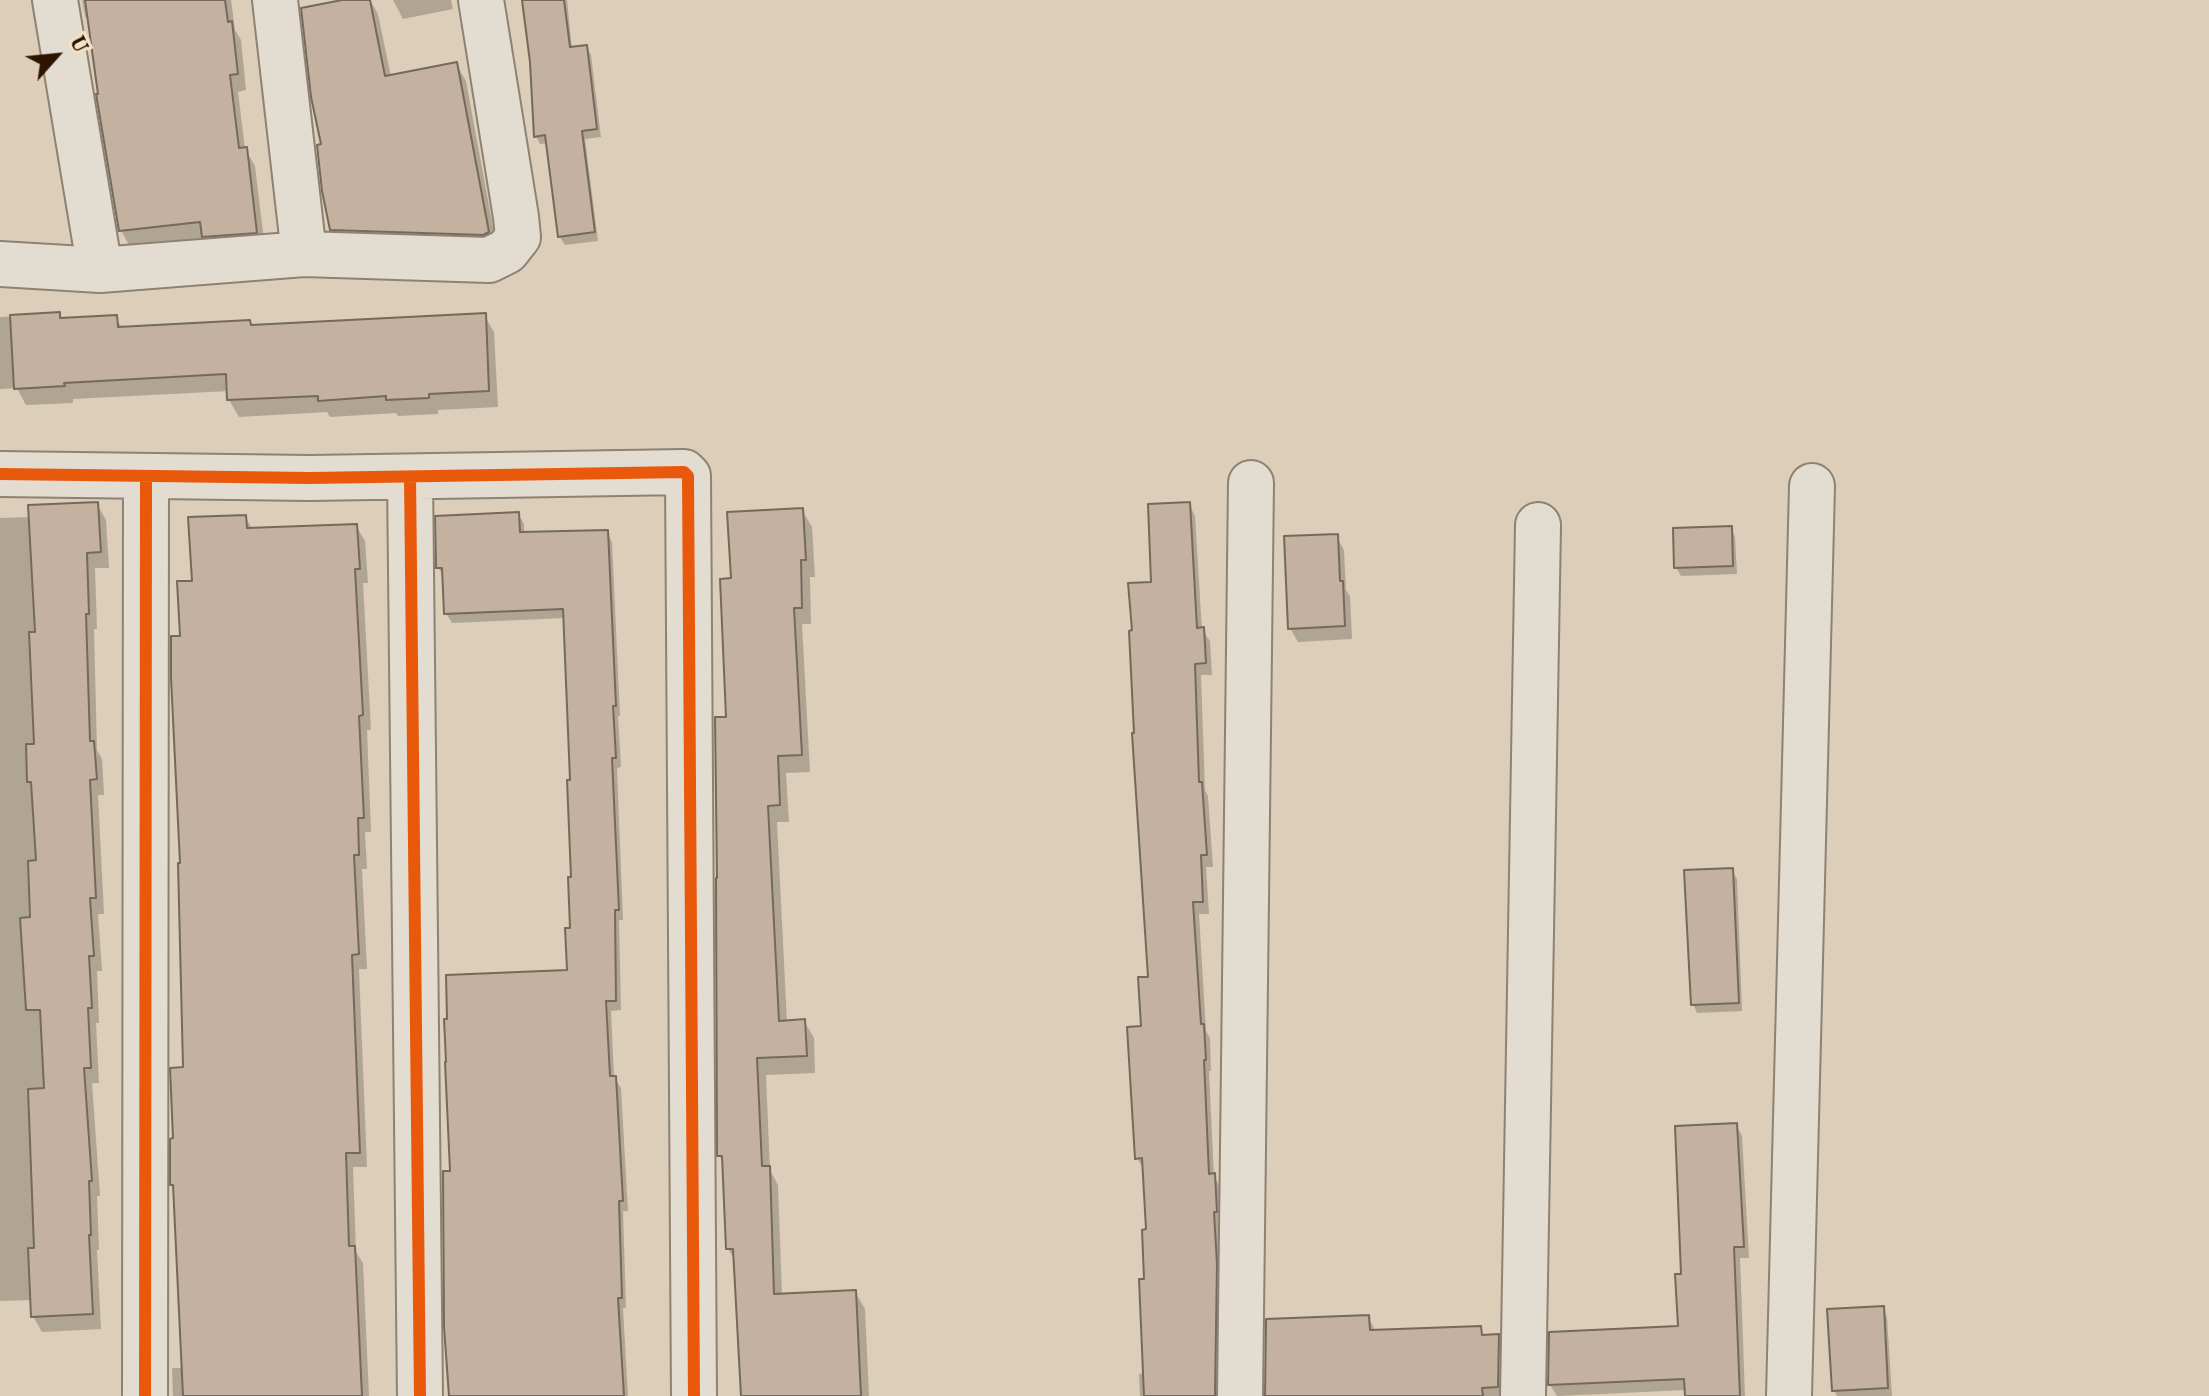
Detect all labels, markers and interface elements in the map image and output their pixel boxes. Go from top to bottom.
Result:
north arrow [16,16,96,96]
text: U [61,31,95,59]

